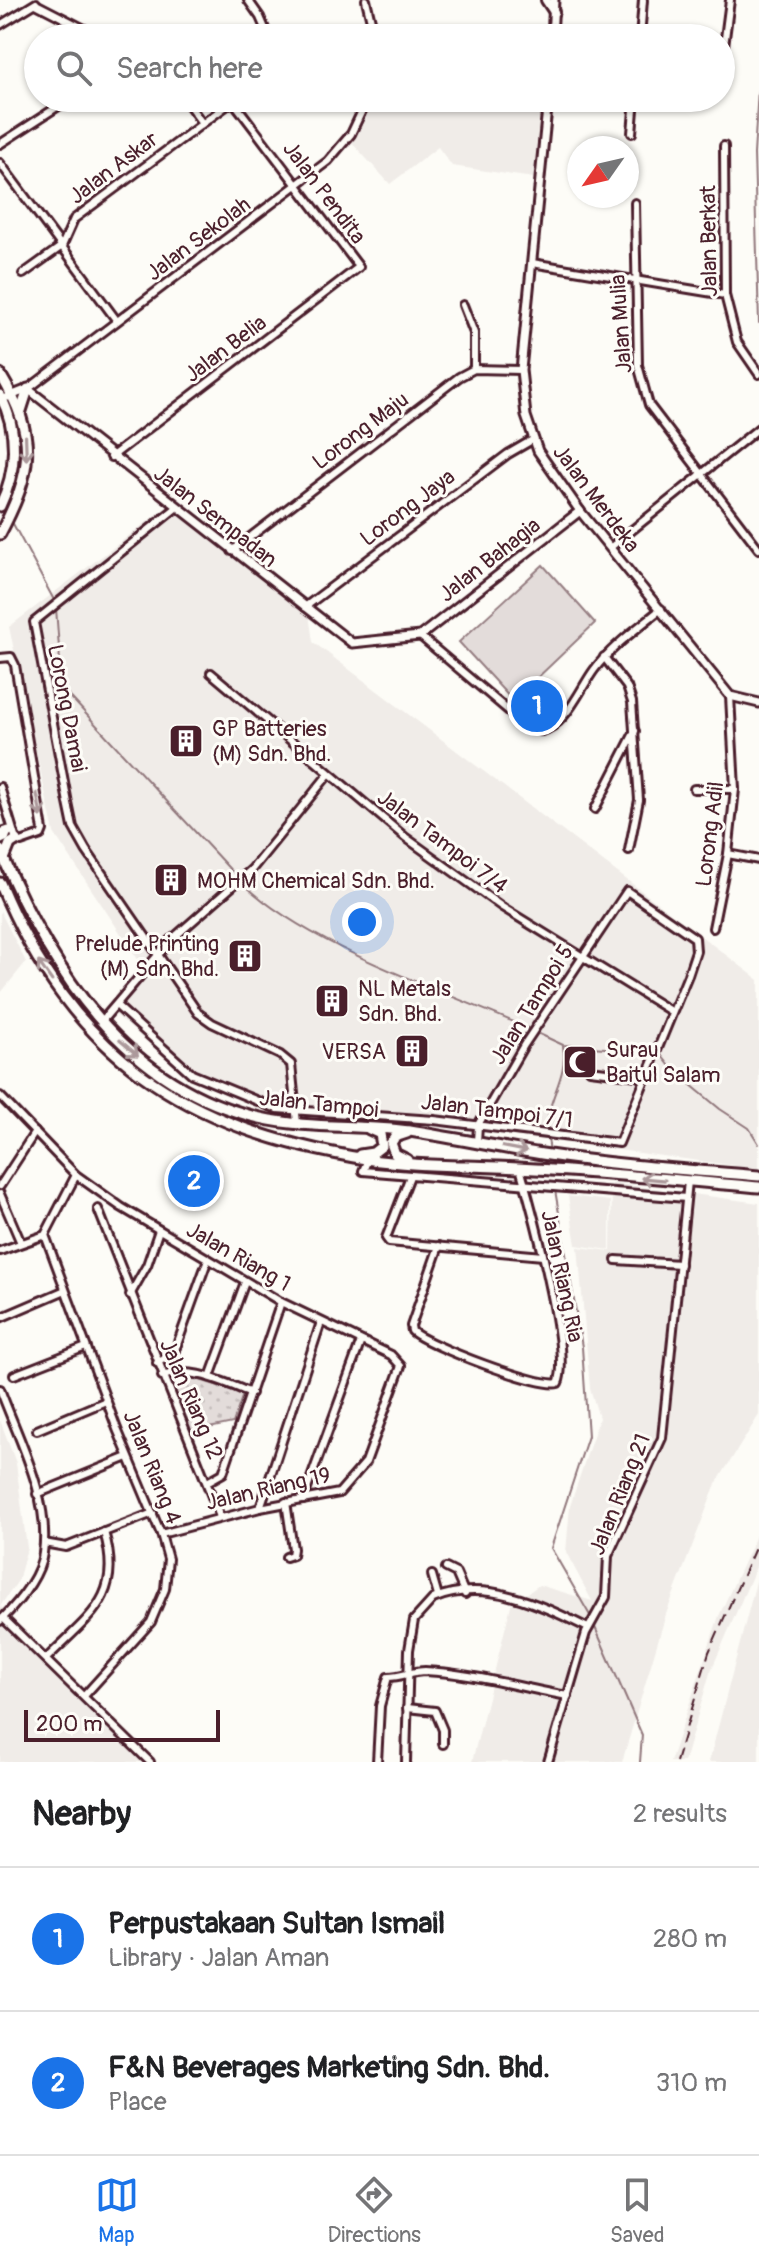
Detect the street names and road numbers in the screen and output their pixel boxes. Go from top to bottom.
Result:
street label: Jalan Askar [64,125,164,210]
street label: Jalan Pendita [276,136,372,250]
street label: Jalan Berkat [694,185,724,297]
street label: Jalan Sekolah [141,191,256,287]
street label: Jalan Mulia [604,274,638,374]
street label: Jalan Belia [179,309,272,389]
street label: Lorong Maju [307,386,414,476]
street label: Jalan Merdeka [546,439,646,558]
street label: Jalan Sempadan [148,460,283,574]
street label: Lorong Jaya [354,463,461,553]
street label: Jalan Bahagia [433,511,546,608]
street label: Lorong Damai [41,642,93,774]
street label: Lorong Adil [690,780,730,888]
street label: Jalan Tampoi 7/4 [371,783,514,900]
street label: Jalan Tampoi 5 [484,939,580,1070]
street label: Jalan Tampoi [258,1084,380,1124]
street label: Jalan Tampoi 7/1 [419,1088,574,1134]
street label: Jalan Riang Ria [534,1208,590,1345]
street label: Jalan Riang 1 [181,1216,296,1298]
street label: Jalan Riang 12 [153,1335,229,1464]
street label: Jalan Riang 4 [117,1406,188,1529]
street label: Jalan Riang 21 [583,1430,657,1559]
street label: Jalan Riang 19 [203,1461,333,1517]

